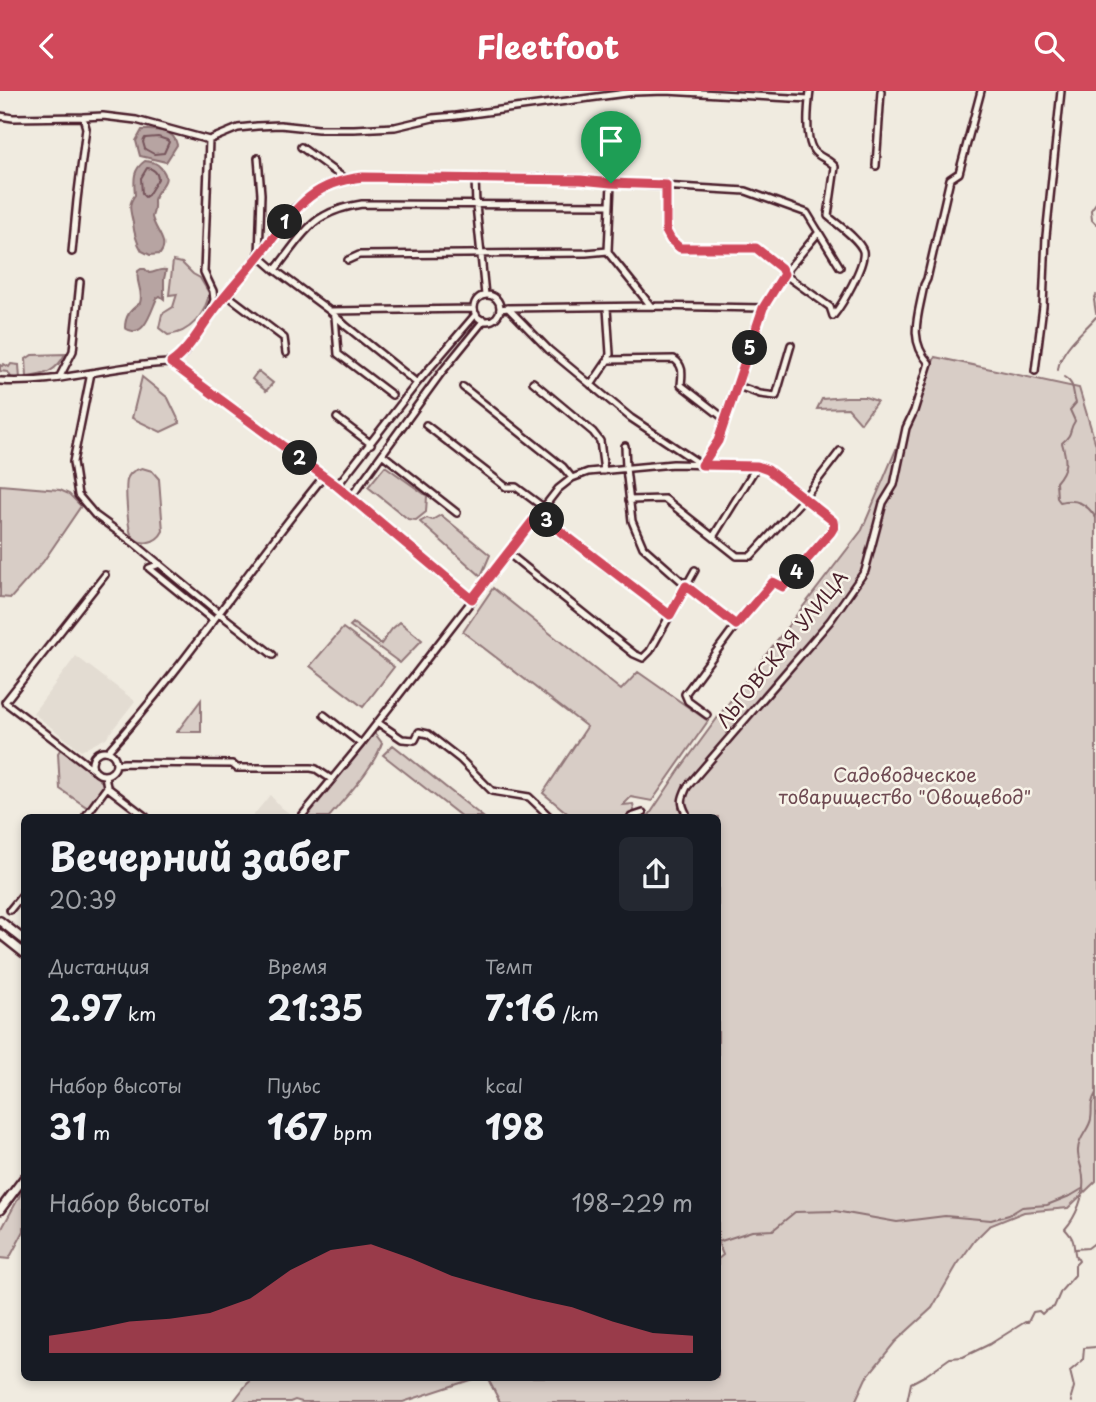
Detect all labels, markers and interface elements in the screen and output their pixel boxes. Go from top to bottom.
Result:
text: Fleetfoot [477,22,619,70]
icon: back [28,27,66,65]
icon: search [1030,27,1068,65]
pin [581,111,641,183]
icon: arrive [592,122,630,160]
pin: 1 [268,205,302,239]
text: 1 [280,207,289,235]
pin: 5 [732,331,768,365]
text: 5 [743,333,756,361]
pin: 2 [282,441,318,475]
text: 2 [293,443,306,471]
pin: 3 [530,503,564,537]
text: 3 [540,505,553,533]
pin: 4 [780,554,814,589]
text: 4 [790,557,803,585]
street label: ЛЬГОВСКАЯ УЛИЦА [709,564,854,733]
park label: Садоводческое товарищество "Овощевод" [779,760,1031,810]
text: Вечерний забег [49,827,349,884]
button: share [619,837,693,911]
text: 20:39 [49,882,117,917]
text: Дистанция [49,952,150,980]
text: Время [267,952,328,980]
text: Темп [485,952,533,980]
text: 2.97 [49,980,121,1033]
text: 21:35 [267,980,364,1033]
text: 7:16 [485,980,556,1033]
text: km [121,999,156,1027]
text: /km [556,999,599,1027]
text: Набор высоты [49,1071,182,1099]
text: Пульс [267,1071,321,1099]
text: kcal [485,1071,523,1099]
text: 31 [49,1099,87,1152]
text: 167 [267,1099,327,1152]
text: 198 [485,1099,545,1152]
text: m [87,1118,110,1146]
text: bpm [327,1118,373,1146]
text: Набор высоты [49,1185,210,1220]
text: 198–229 m [572,1185,693,1220]

